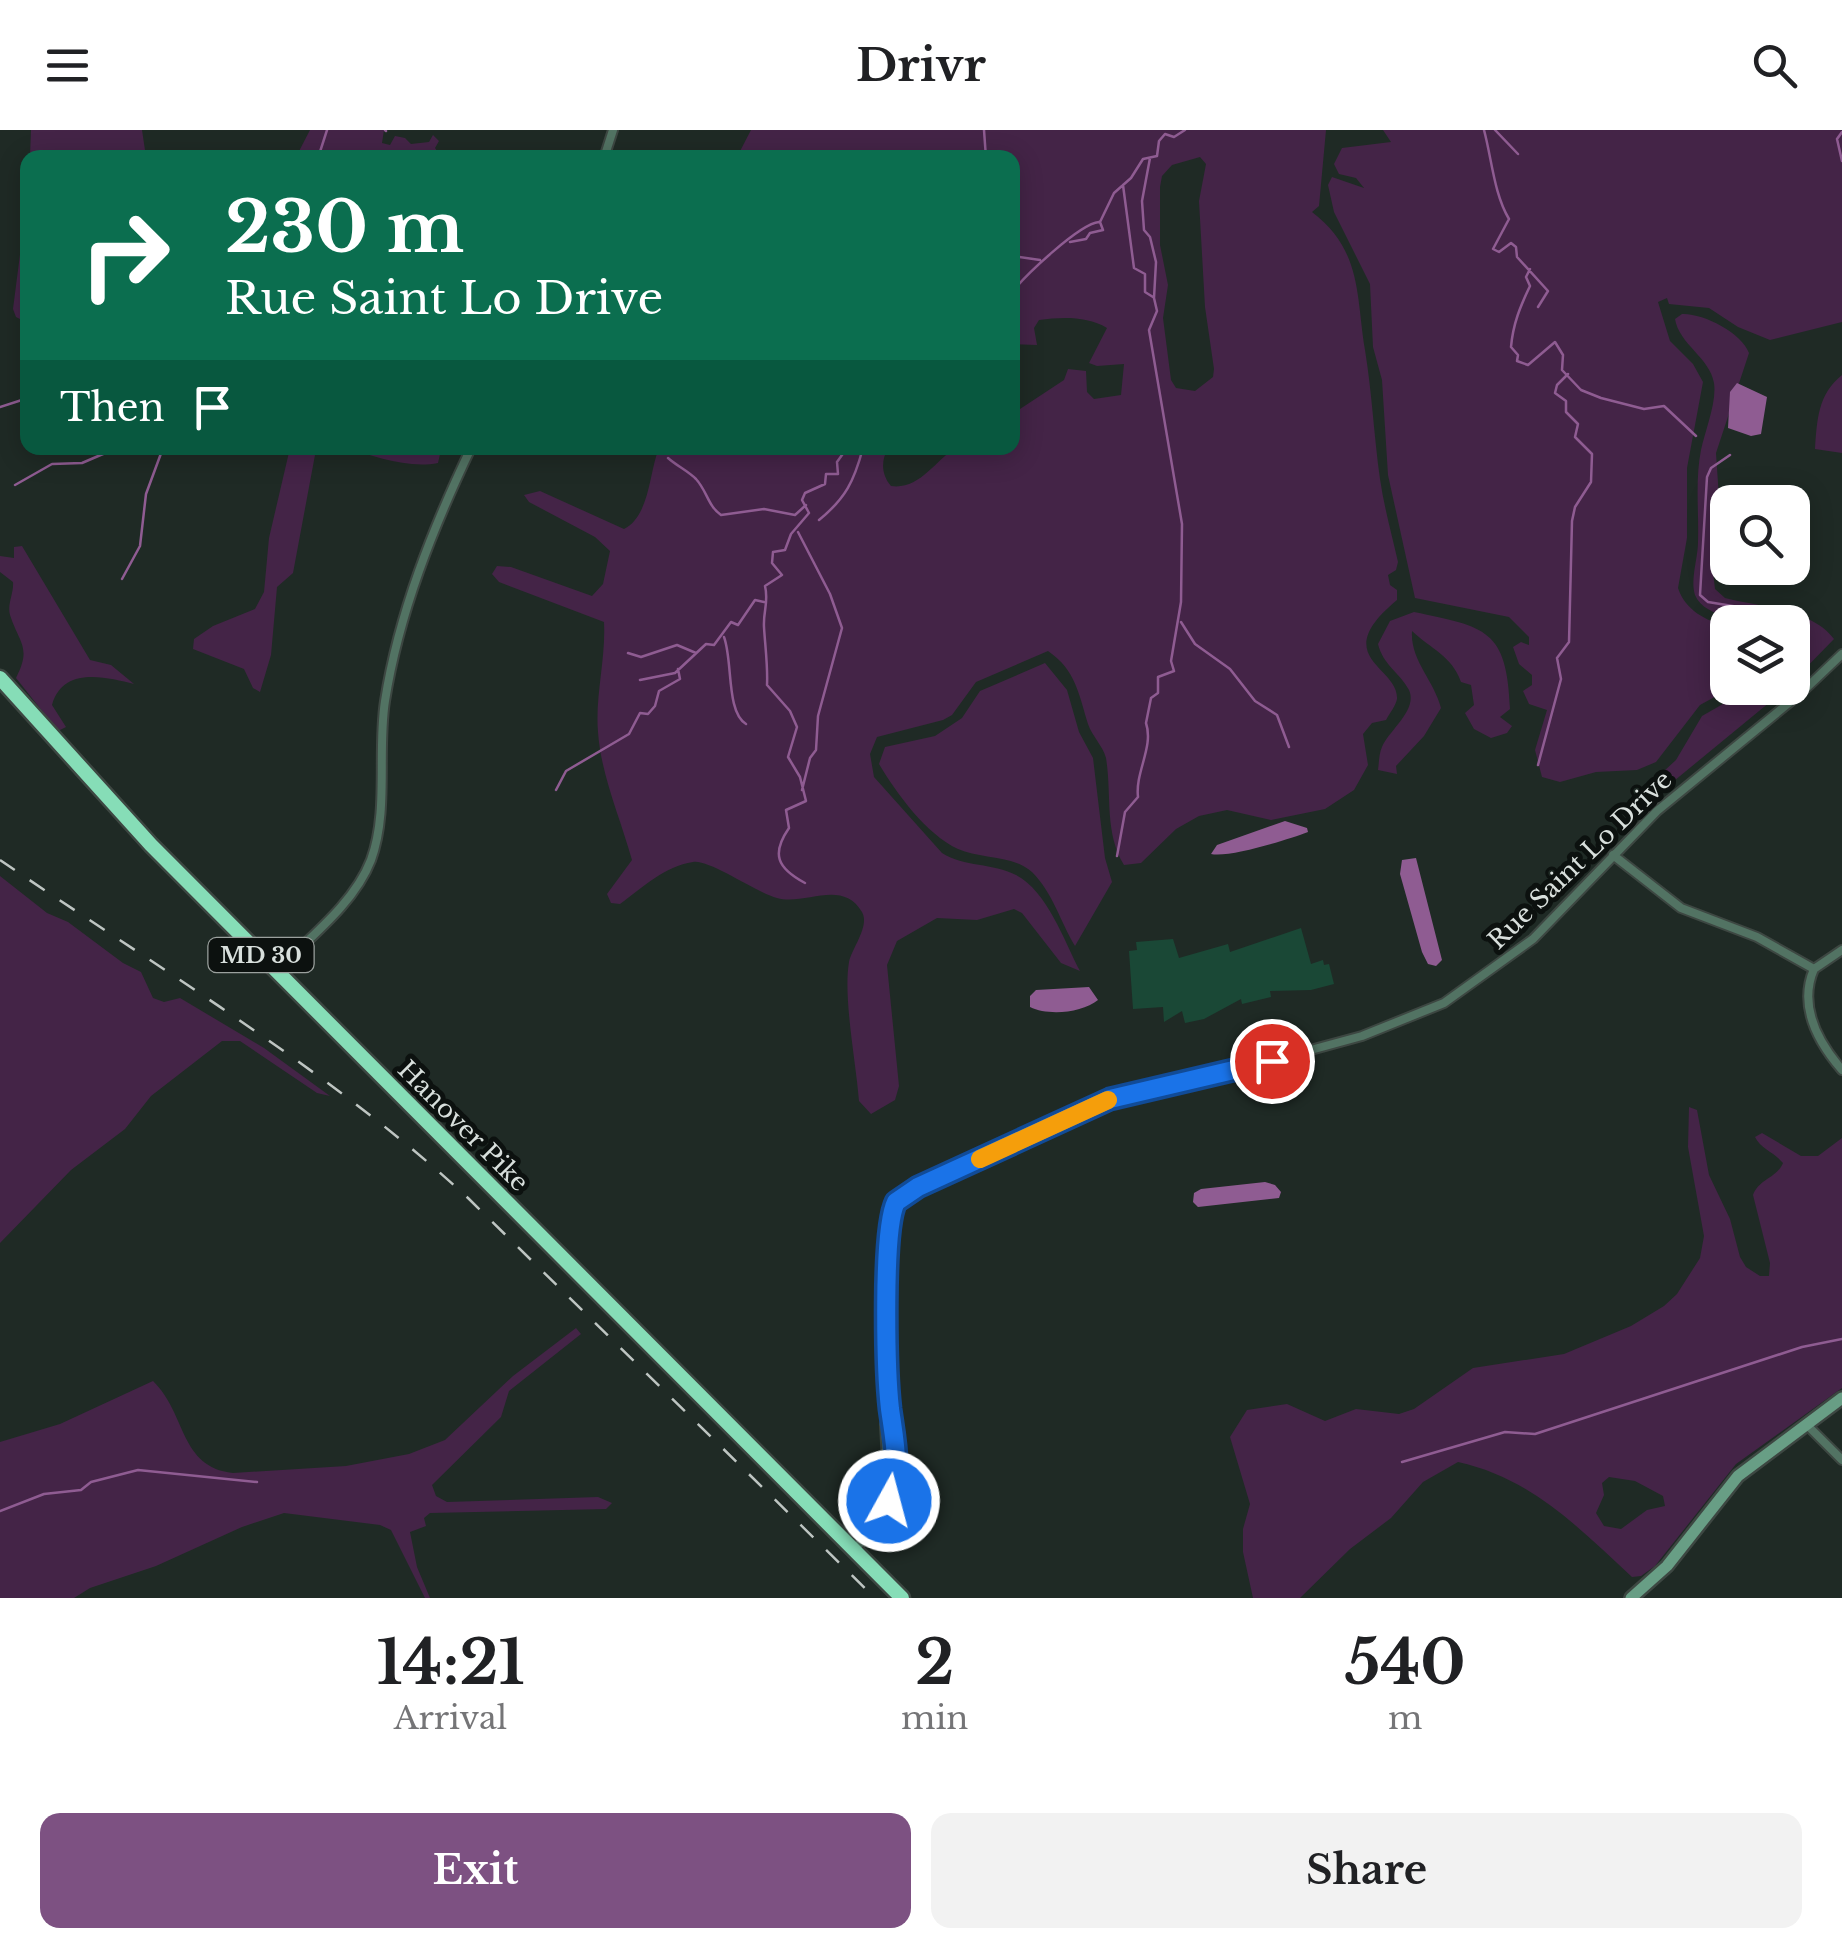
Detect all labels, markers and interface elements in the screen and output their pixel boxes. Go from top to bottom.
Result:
text: Drivr [856,37,986,93]
icon: menu [40,38,95,93]
icon: search [1747,38,1802,93]
text: 230 m [225,184,464,271]
icon: right [60,190,190,320]
text: Rue Saint Lo Drive [225,270,663,326]
icon: arrive [185,380,240,435]
text: Then [60,384,165,431]
map controls [1710,485,1810,705]
button: search [1710,485,1810,585]
button: layers [1710,605,1810,705]
street label: Rue Saint Lo Drive [1482,764,1678,956]
road number: MD 30 [208,938,314,972]
pin [1230,1019,1315,1104]
icon: arrive [1245,1034,1300,1089]
street label: Hanover Pike [391,1054,535,1198]
position arrow [837,1449,941,1553]
text: 14:21 [376,1626,525,1700]
text: 2 [915,1626,954,1700]
text: 540 [1345,1626,1466,1700]
text: Arrival [394,1698,507,1738]
text: min [901,1698,968,1738]
text: m [1388,1698,1422,1738]
button: Exit [40,1813,911,1928]
button: Share [931,1813,1802,1928]

